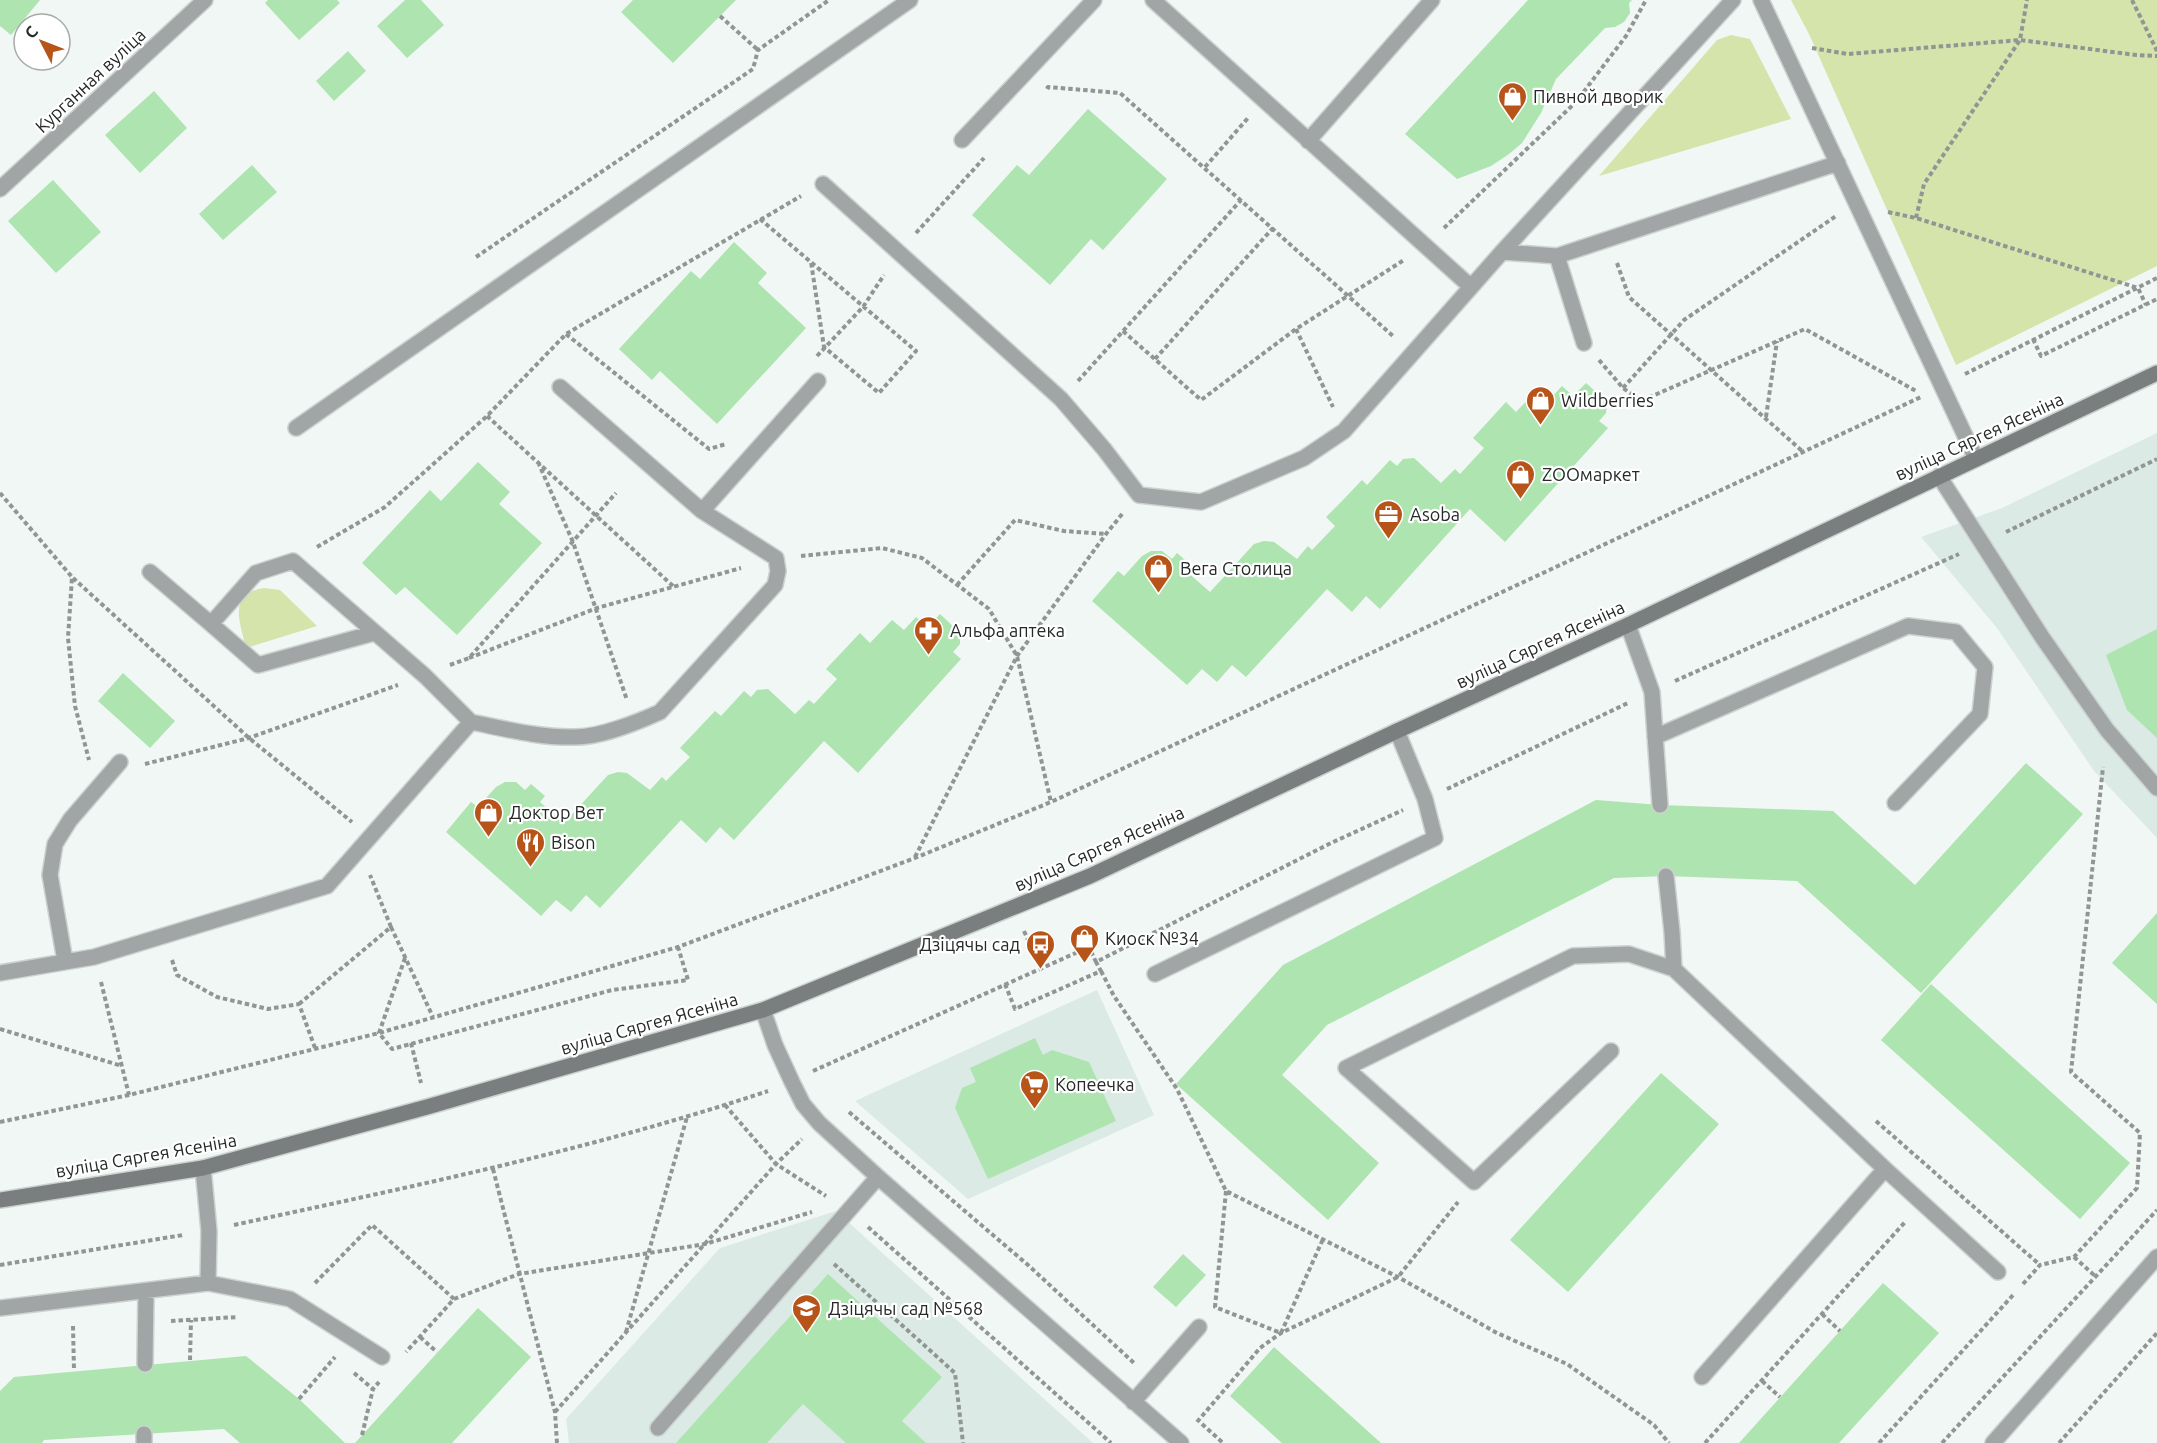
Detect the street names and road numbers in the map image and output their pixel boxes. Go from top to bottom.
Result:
street label: Курганная вуліца [31,24,149,136]
street label: вуліца Сяргея Ясеніна [1892,388,2066,484]
street label: вуліца Сяргея Ясеніна [1453,596,1627,692]
street label: вуліца Сяргея Ясеніна [1011,802,1187,894]
street label: вуліца Сяргея Ясеніна [558,988,740,1058]
street label: вуліца Сяргея Ясеніна [54,1129,238,1181]

